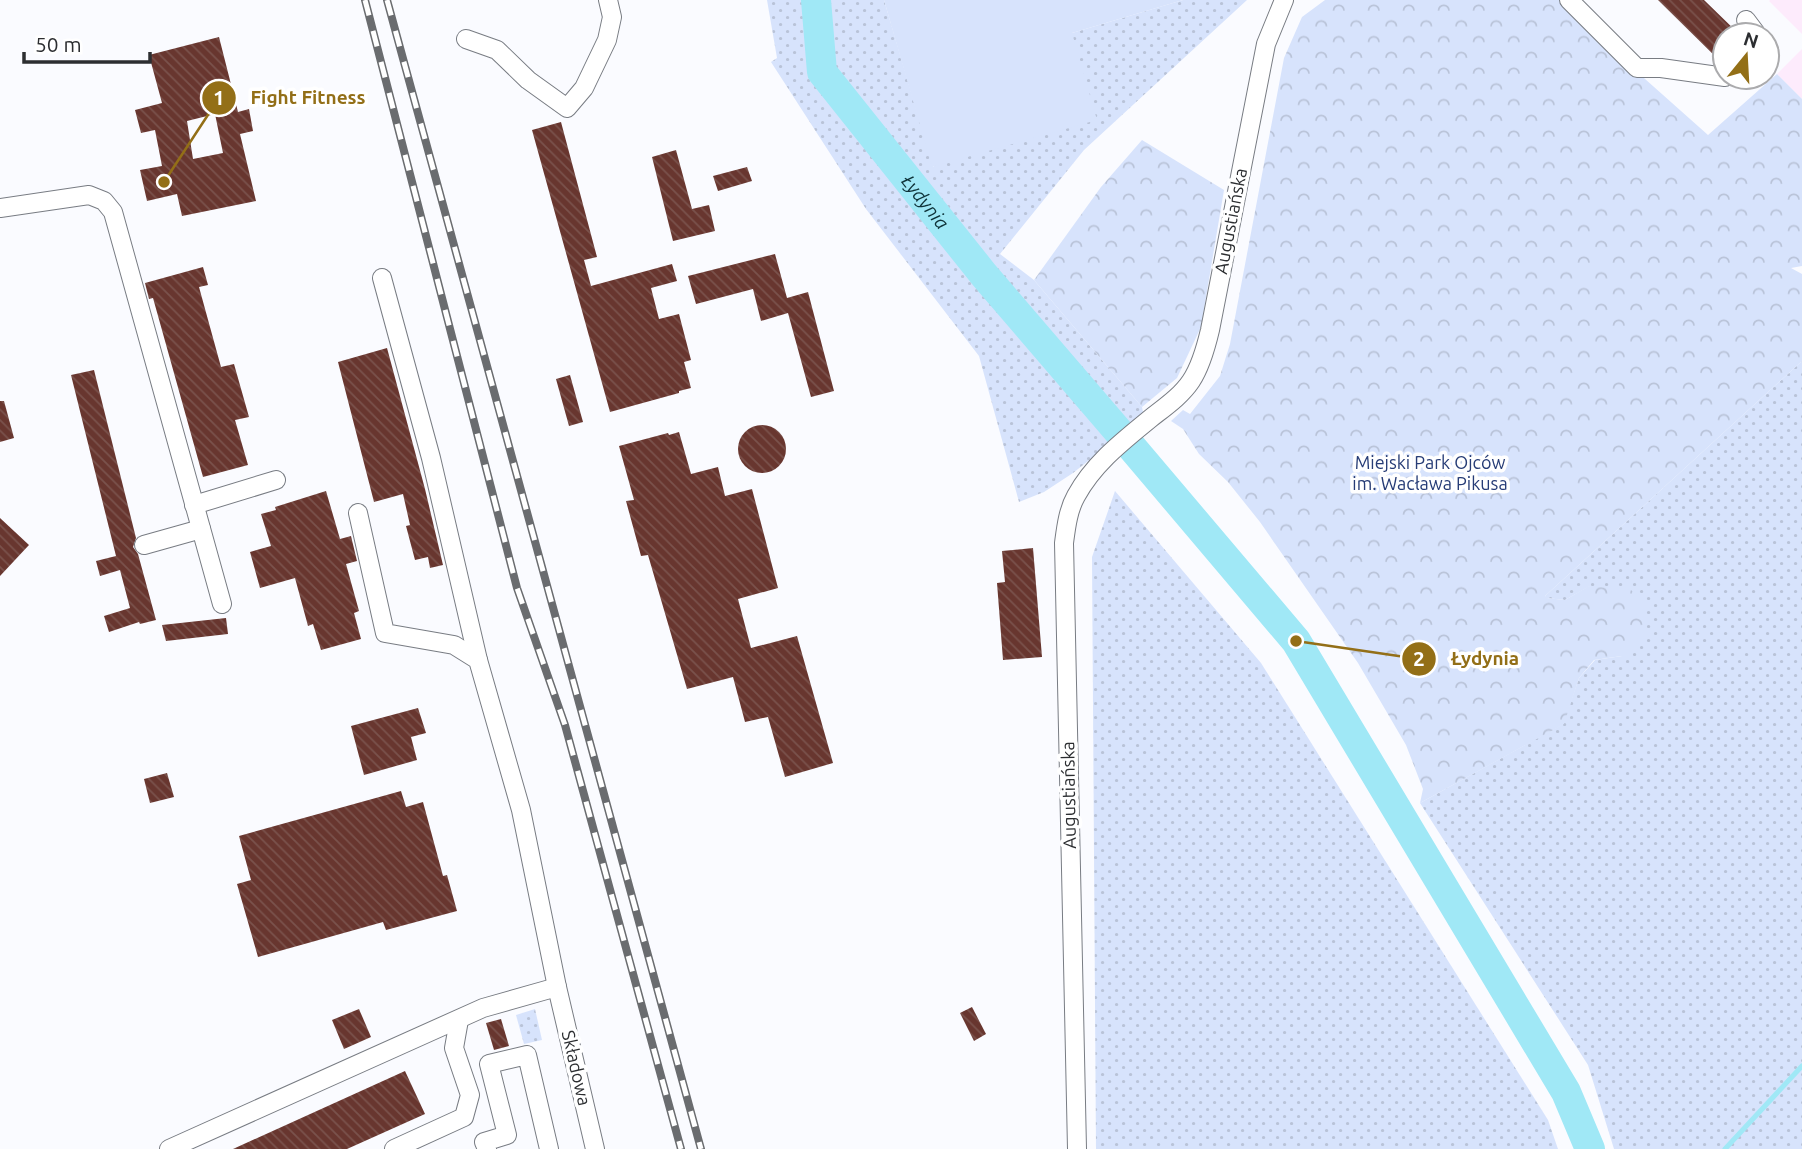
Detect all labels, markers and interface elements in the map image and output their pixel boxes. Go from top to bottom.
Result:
scale bar [24,21,150,65]
north arrow [1711,21,1781,91]
text: N [1741,27,1761,52]
text: 50 m [35,32,82,56]
callout: Fight Fitness [202,78,380,118]
text: 1 [213,85,225,109]
text: Fight Fitness [250,86,366,108]
street label: Augustiańska [1210,166,1250,276]
water label: Łydynia [897,170,954,233]
park label: Miejski Park Ojców im. Wacława Pikusa [1352,452,1508,493]
callout: Łydynia [1402,639,1533,679]
text: 2 [1413,646,1425,670]
text: Łydynia [1451,647,1519,669]
street label: Augustiańska [1057,741,1079,849]
street label: Składowa [559,1028,595,1107]

